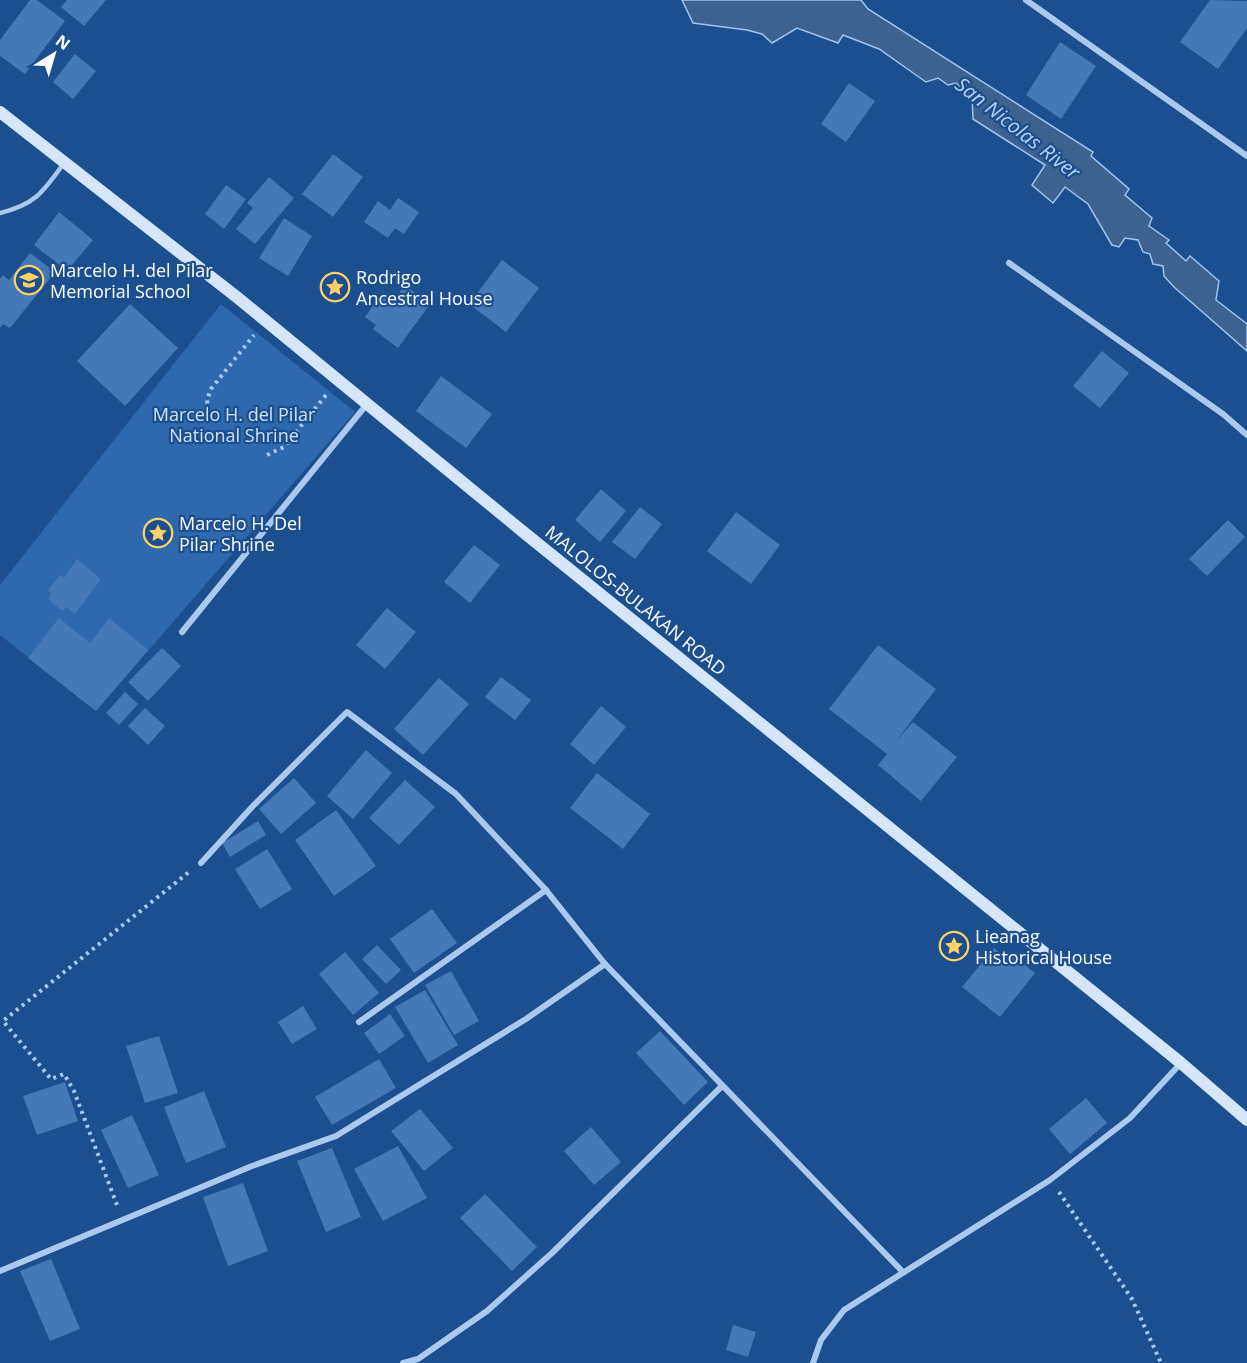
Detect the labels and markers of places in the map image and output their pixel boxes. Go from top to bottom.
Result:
place label: Marcelo H. del Pilar Memorial School [50,258,213,303]
school or university icon: Marcelo H. del Pilar Memorial School [13,264,45,296]
place label: Rodrigo Ancestral House [356,265,493,310]
place icon: Rodrigo Ancestral House [319,271,351,303]
place label: Marcelo H. Del Pilar Shrine [179,511,302,556]
place icon: Marcelo H. Del Pilar Shrine [142,517,174,549]
place label: Lieanag Historical House [975,924,1112,969]
place icon: Lieanag Historical House [938,930,970,962]

